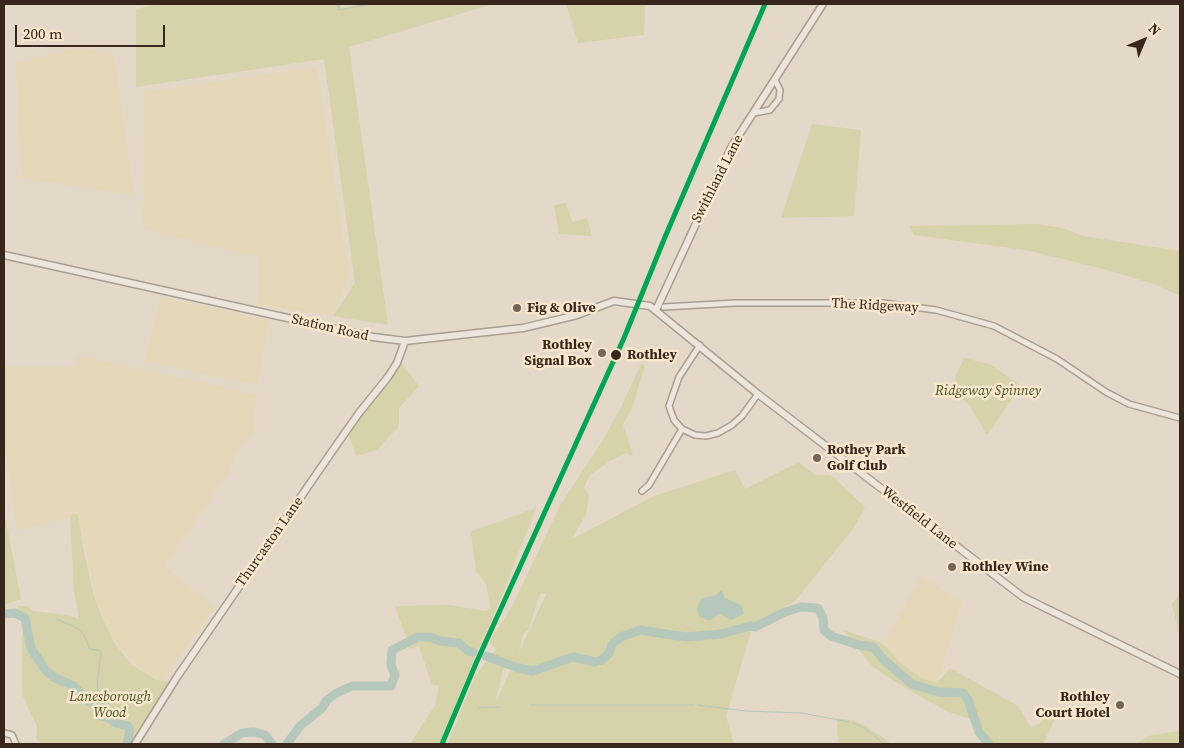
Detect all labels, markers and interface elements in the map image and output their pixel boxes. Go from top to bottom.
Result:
scale bar [18,15,168,47]
north arrow [1119,15,1169,65]
text: N [1144,19,1165,40]
text: 200 m [23,23,63,44]
street label: Swithland Lane [689,132,747,226]
street label: The Ridgeway [831,295,919,317]
place label: Fig & Olive [527,300,596,316]
marker: Fig & Olive [511,302,523,314]
street label: Station Road [290,311,370,345]
place label: Rothley Signal Box [524,337,592,370]
marker: Rothley Signal Box [596,347,608,359]
place label: Rothley [627,347,677,363]
marker: Rothley [609,348,623,362]
park label: Ridgeway Spinney [935,383,1041,399]
place label: Rothey Park Golf Club [827,442,906,474]
marker: Rothey Park Golf Club [811,452,823,464]
street label: Westfield Lane [878,483,960,553]
street label: Thurcaston Lane [233,494,307,590]
place label: Rothley Wine [962,559,1049,575]
marker: Rothley Wine [946,561,958,573]
park label: Lanesborough Wood [69,689,151,722]
place label: Rothley Court Hotel [1036,689,1110,722]
marker: Rothley Court Hotel [1114,699,1126,711]

